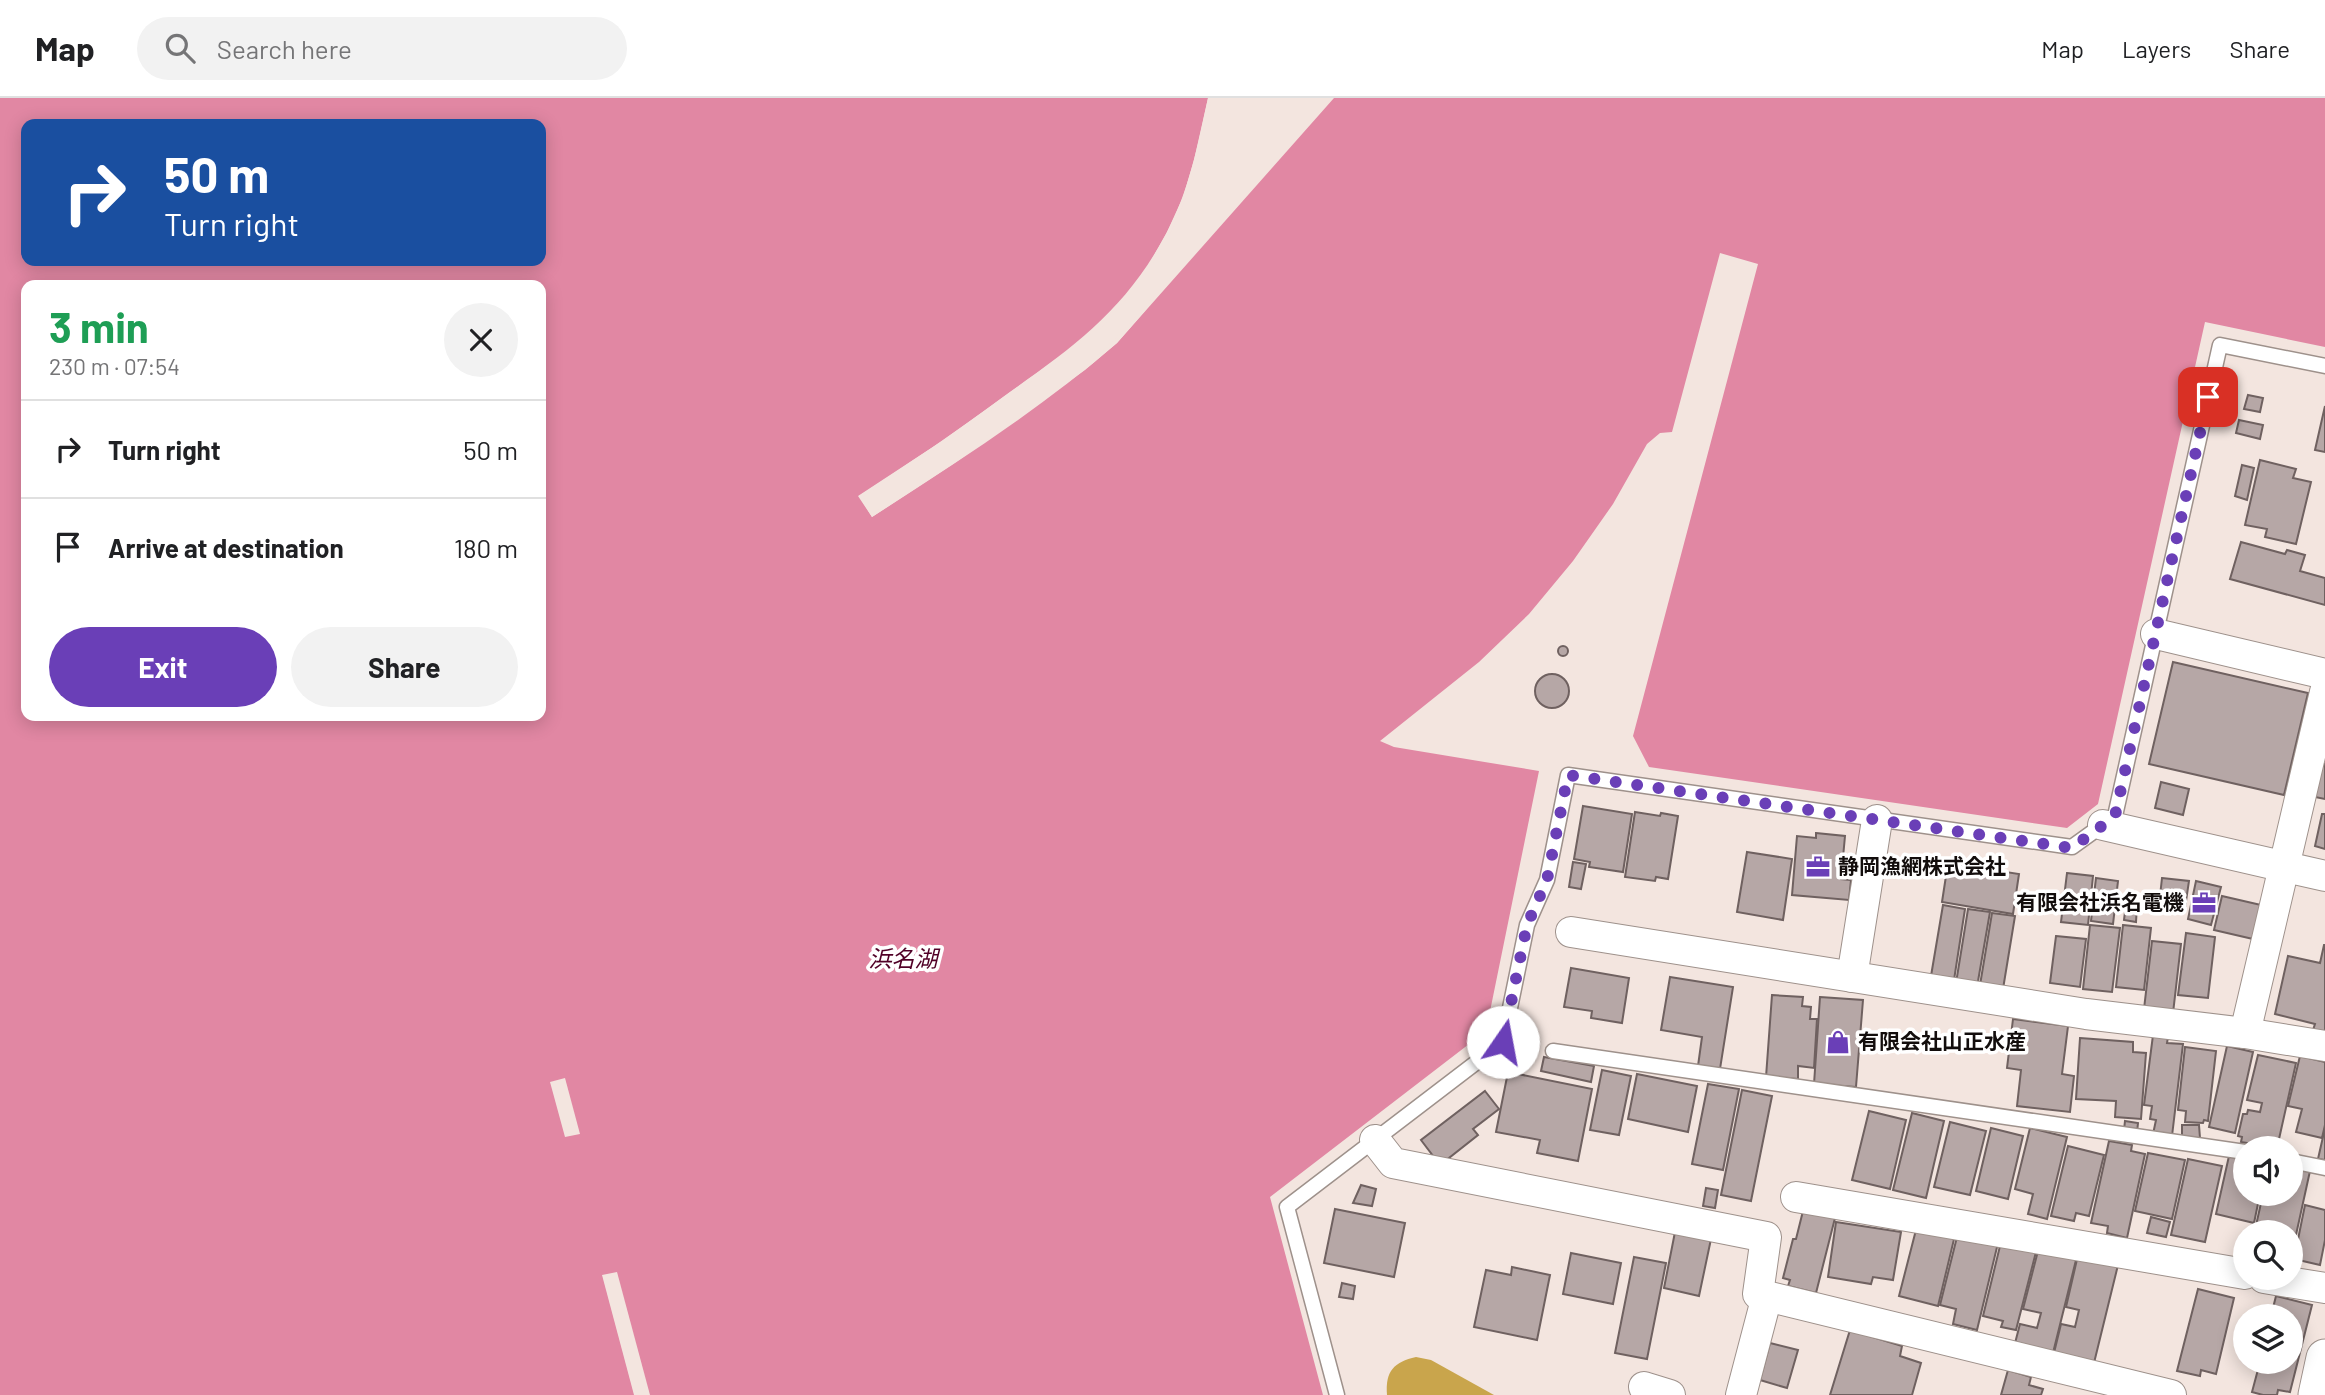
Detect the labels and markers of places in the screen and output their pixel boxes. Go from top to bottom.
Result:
pin [2178,367,2238,427]
office icon: 静岡漁網株式会社 [1804,853,1832,881]
place label: 静岡漁網株式会社 [1838,853,2006,878]
place label: 有限会社浜名電機 [2016,889,2184,914]
office icon: 有限会社浜名電機 [2190,889,2218,917]
shop icon: 有限会社山正水産 [1824,1028,1852,1056]
place label: 有限会社山正水産 [1858,1028,2026,1053]

